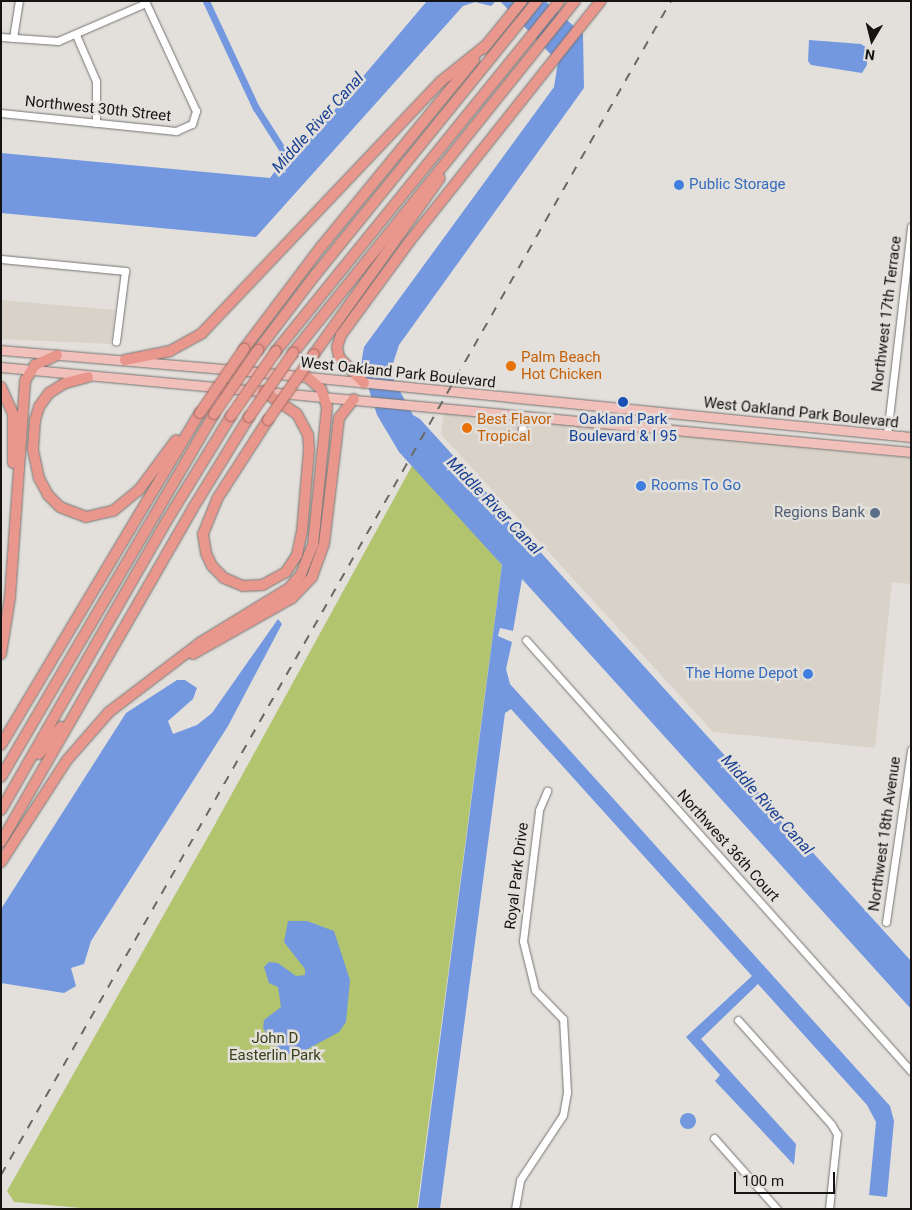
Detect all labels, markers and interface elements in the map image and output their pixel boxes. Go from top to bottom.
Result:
north arrow [847,15,897,65]
text: N [864,46,876,63]
water label: Middle River Canal [268,69,368,177]
street label: Northwest 30th Street [24,92,172,126]
place label: Public Storage [689,176,786,194]
marker: Public Storage [673,179,685,191]
street label: Northwest 17th Terrace [868,235,906,393]
place label: Palm Beach Hot Chicken [521,348,602,383]
street label: West Oakland Park Boulevard [300,354,496,392]
marker: Palm Beach Hot Chicken [505,360,517,372]
street label: West Oakland Park Boulevard [703,394,899,432]
marker: Oakland Park Boulevard & I 95 [617,396,629,408]
place label: Best Flavor Tropical [477,410,551,445]
place label: Oakland Park Boulevard & I 95 [569,410,677,445]
marker: Best Flavor Tropical [461,422,473,434]
water label: Middle River Canal [443,453,545,559]
place label: Rooms To Go [651,477,741,495]
marker: Rooms To Go [635,480,647,492]
place label: Regions Bank [774,504,865,522]
marker: Regions Bank [869,507,881,519]
place label: The Home Depot [685,665,798,683]
marker: The Home Depot [802,668,814,680]
water label: Middle River Canal [717,751,817,859]
street label: Northwest 18th Avenue [865,755,905,913]
street label: Northwest 36th Court [673,786,783,906]
street label: Royal Park Drive [501,821,533,931]
park label: John D Easterlin Park [229,1029,321,1064]
scale bar [737,1162,838,1194]
text: 100 m [742,1172,784,1190]

